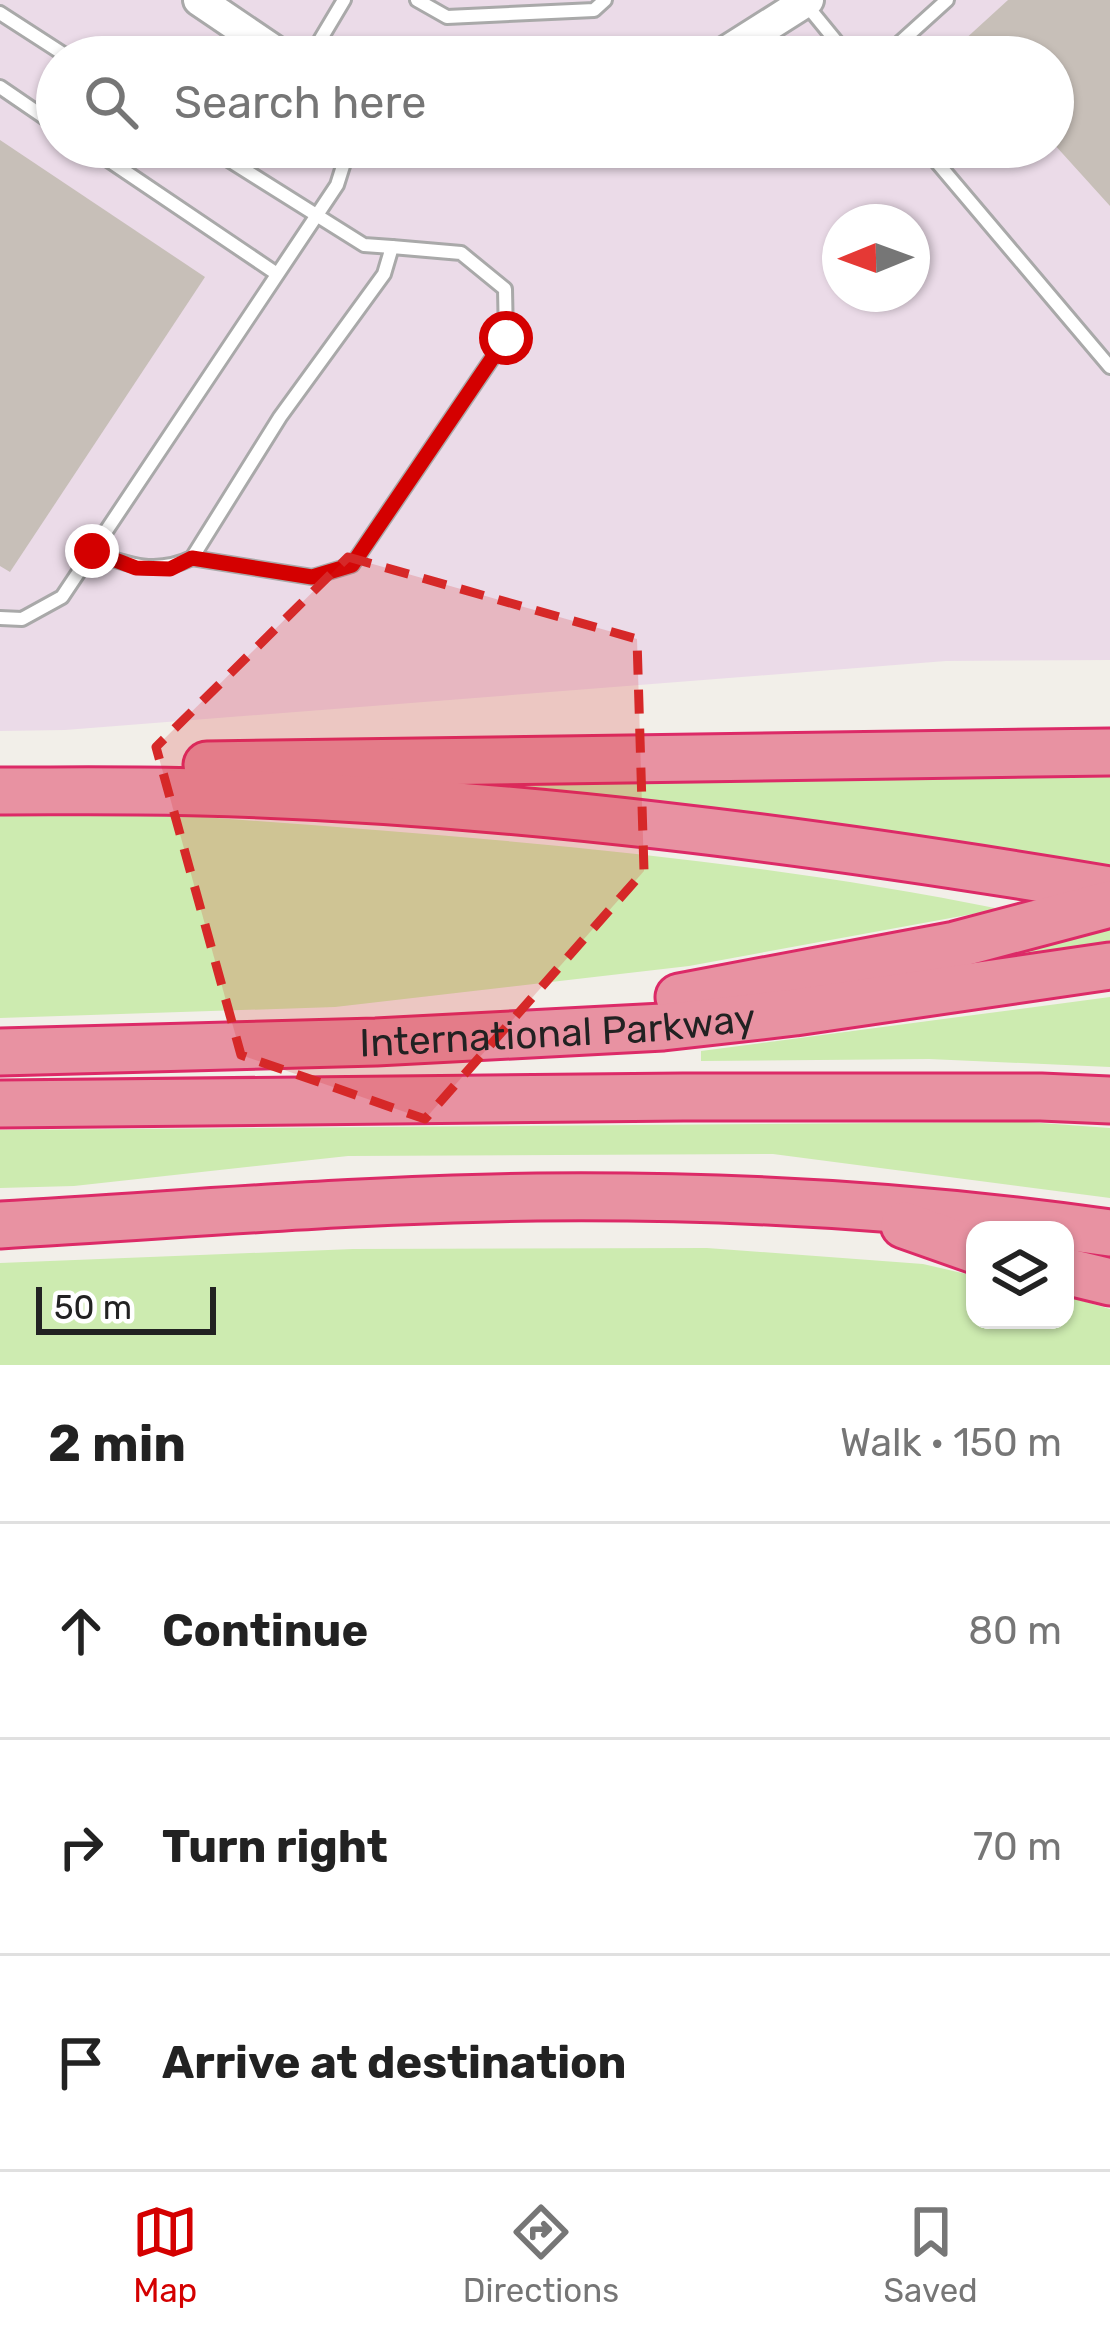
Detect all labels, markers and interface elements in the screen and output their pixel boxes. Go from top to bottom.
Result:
search box [36,36,1074,168]
icon: search [78,69,144,135]
text: Search here [174,76,426,129]
north arrow [822,204,930,312]
route start [479,311,533,365]
route end [65,524,119,578]
street label: International Parkway [359,995,758,1066]
map controls [966,1221,1074,1329]
button: layers [966,1221,1074,1329]
scale bar [36,1281,216,1334]
text: 50 m [54,1288,132,1327]
text: 2 min [48,1413,186,1474]
text: Walk · 150 m [840,1420,1062,1466]
icon: ahead [48,1598,114,1664]
text: Continue [162,1604,368,1657]
text: 80 m [968,1608,1062,1654]
icon: right [48,1814,114,1880]
text: Turn right [162,1820,388,1873]
text: 70 m [973,1824,1062,1870]
icon: arrive [48,2030,114,2096]
text: Arrive at destination [162,2036,627,2089]
tab: Map [132,2199,198,2310]
tab: Directions [463,2199,619,2310]
tab: Saved [884,2199,978,2310]

